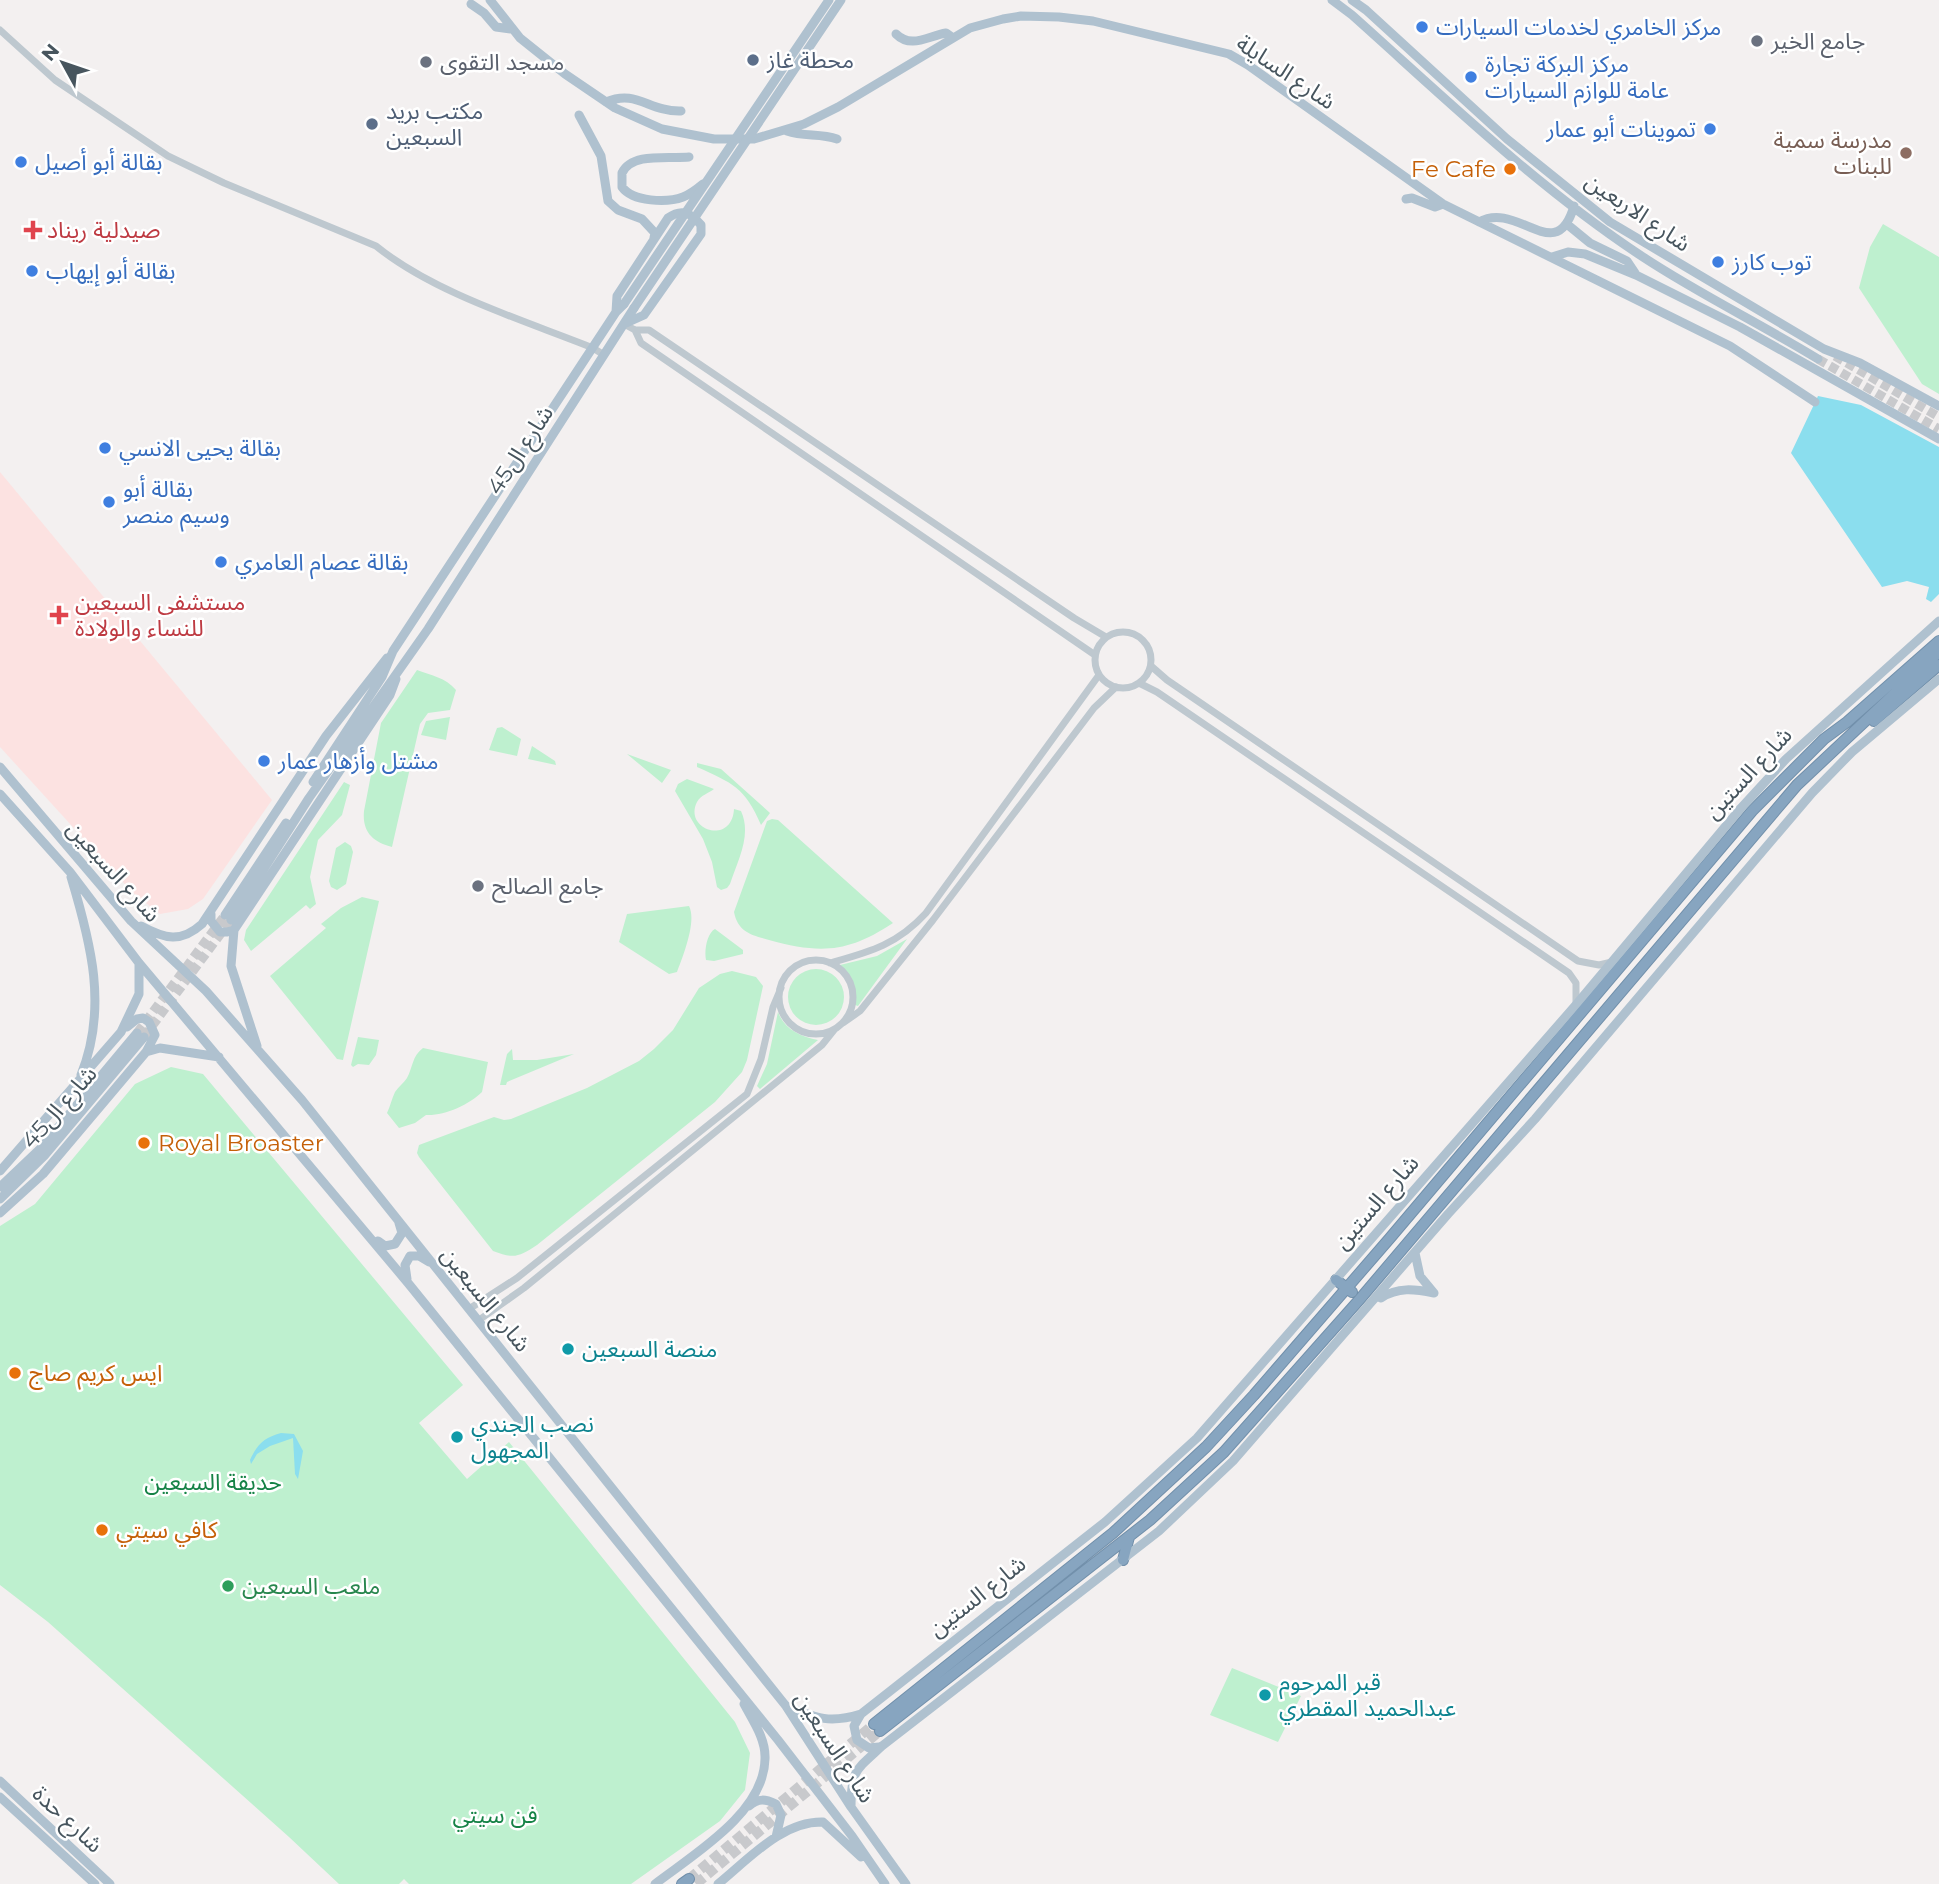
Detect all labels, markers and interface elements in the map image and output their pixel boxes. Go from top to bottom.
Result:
place label: مركز الخامري لخدمات السيارات [1436,13,1721,44]
marker: مركز الخامري لخدمات السيارات [1414,19,1430,35]
place label: جامع الخير [1770,27,1865,58]
north arrow [28,28,98,98]
street label: شارع السايلة [1229,29,1341,118]
marker: جامع الخير [1749,33,1765,49]
text: N [37,39,64,66]
place label: محطة غاز [766,46,854,74]
place label: مسجد التقوى [440,48,564,76]
place label: مركز البركة تجارة عامة للوازم السيارات [1485,50,1669,108]
marker: محطة غاز [745,52,761,68]
marker: مسجد التقوى [418,54,434,70]
marker: مركز البركة تجارة عامة للوازم السيارات [1463,69,1479,85]
place label: مكتب بريد السبعين [386,97,483,151]
place label: تموينات أبو عمار [1545,115,1696,143]
marker: مكتب بريد السبعين [364,116,380,132]
marker: تموينات أبو عمار [1702,121,1718,137]
place label: مدرسة سمية للبنات [1774,126,1892,180]
marker: مدرسة سمية للبنات [1898,145,1914,161]
place label: بقالة أبو أصيل [35,148,162,176]
marker: بقالة أبو أصيل [13,154,29,170]
place label: Fe Cafe [1411,155,1496,183]
marker: Fe Cafe [1502,161,1518,177]
street label: شارع الاربعين [1578,167,1696,260]
place label: صيدلية ريناد [47,216,161,244]
marker: صيدلية ريناد [25,222,41,238]
place label: توب كارز [1731,248,1812,276]
marker: توب كارز [1710,254,1726,270]
place label: بقالة أبو إيهاب [46,257,175,287]
marker: بقالة أبو إيهاب [24,263,40,279]
street label: شارع ال45 [481,400,562,501]
place label: بقالة يحيى الانسي [119,434,281,465]
marker: بقالة يحيى الانسي [97,440,113,456]
place label: بقالة أبو وسيم منصر [122,475,230,532]
marker: بقالة أبو وسيم منصر [101,494,117,510]
place label: بقالة عصام العامري [235,548,409,580]
marker: بقالة عصام العامري [213,554,229,570]
place label: مستشفى السبعين للنساء والولادة [75,588,245,642]
marker: مستشفى السبعين للنساء والولادة [49,605,69,625]
street label: شارع الستين [1698,721,1800,827]
place label: مشتل وأزهار عمار [277,747,439,775]
marker: مشتل وأزهار عمار [256,753,272,769]
street label: شارع السبعين [59,814,167,930]
place label: جامع الصالح [492,872,603,903]
marker: جامع الصالح [470,878,486,894]
street label: شارع ال45 [15,1060,105,1156]
place label: Royal Broaster [158,1129,324,1157]
marker: Royal Broaster [136,1135,152,1151]
street label: شارع الستين [1327,1149,1427,1257]
street label: شارع السبعين [433,1241,537,1359]
place label: منصة السبعين [582,1335,717,1363]
marker: منصة السبعين [560,1341,576,1357]
place label: ايس كريم صاج [29,1359,162,1390]
marker: ايس كريم صاج [7,1365,23,1381]
place label: نصب الجندي المجهول [471,1410,594,1464]
marker: نصب الجندي المجهول [449,1429,465,1445]
park label: حديقة السبعين [144,1468,282,1496]
place label: كافي سيتي [116,1516,218,1547]
marker: كافي سيتي [94,1522,110,1538]
street label: شارع الستين [923,1549,1033,1645]
place label: ملعب السبعين [242,1572,380,1600]
marker: ملعب السبعين [220,1578,236,1594]
place label: قبر المرحوم عبدالحميد المقطري [1279,1668,1456,1725]
street label: شارع السبعين [786,1686,881,1810]
marker: قبر المرحوم عبدالحميد المقطري [1257,1687,1273,1703]
street label: شارع حدة [25,1779,109,1861]
park label: فن سيتي [452,1801,538,1832]

